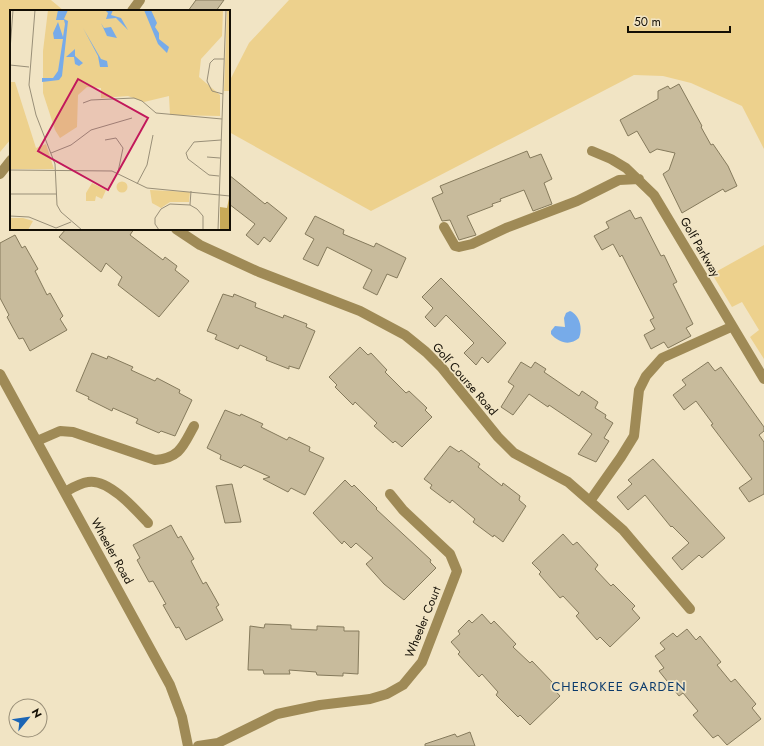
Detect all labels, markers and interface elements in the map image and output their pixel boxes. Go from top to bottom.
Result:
scale bar [628,8,730,34]
inset map [10,10,230,230]
text: 50 m [634,13,661,31]
street label: Golf Parkway [676,214,725,281]
street label: Golf Course Road [428,339,502,419]
street label: Wheeler Road [86,515,138,587]
street label: Wheeler Court [401,584,445,660]
district label: CHEROKEE GARDEN [551,677,687,696]
north arrow [8,698,48,738]
text: N [28,705,46,721]

